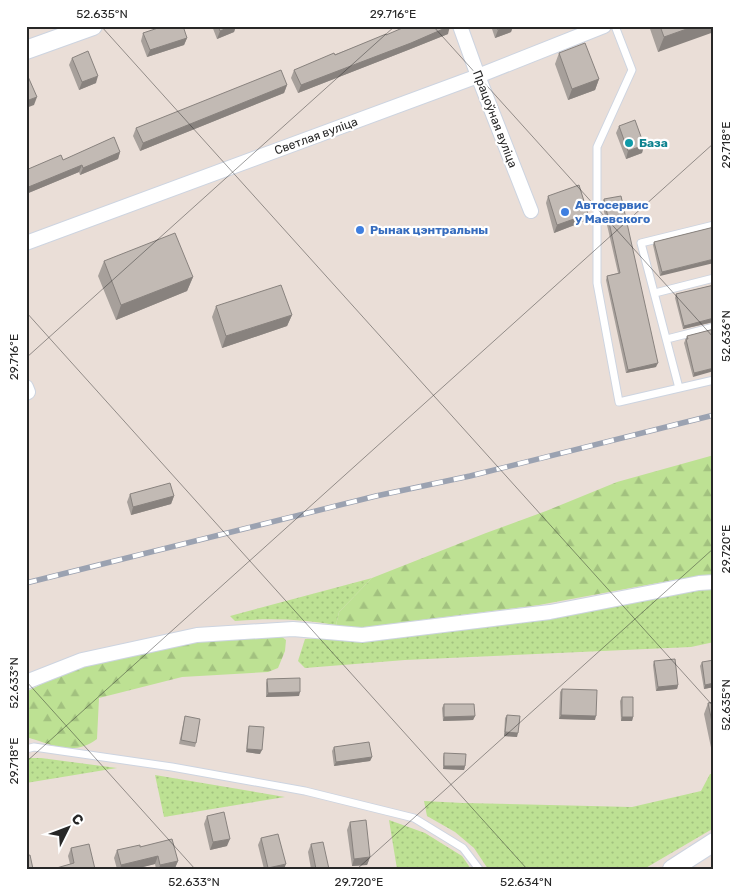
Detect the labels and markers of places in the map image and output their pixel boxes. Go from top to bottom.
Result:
place label: База [639,136,668,150]
marker: База [623,137,635,149]
place label: Автосервис у Маевского [575,198,650,226]
marker: Автосервис у Маевского [559,206,571,218]
place label: Рынак цэнтральны [370,223,488,237]
marker: Рынак цэнтральны [354,224,366,236]

